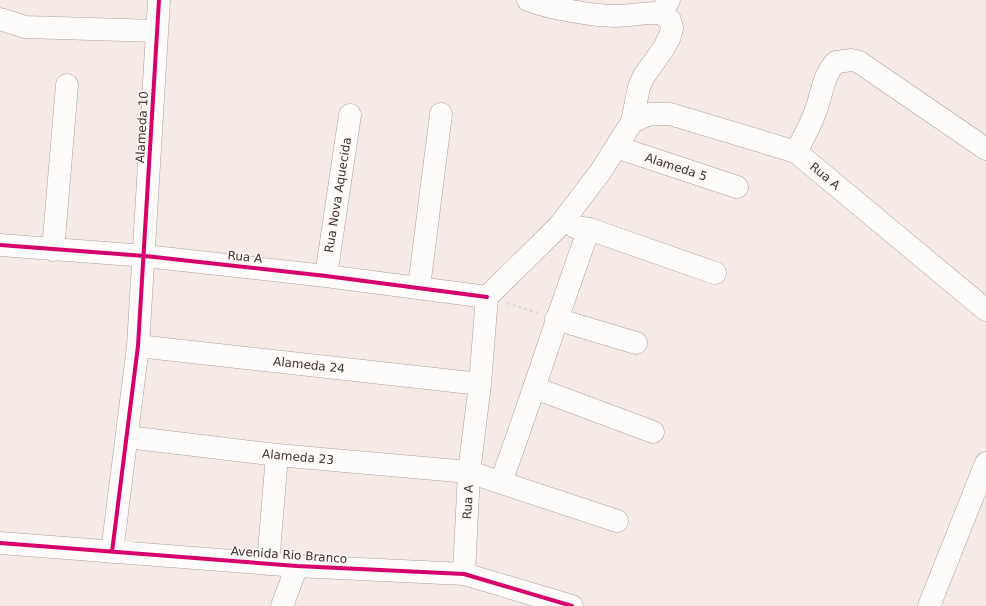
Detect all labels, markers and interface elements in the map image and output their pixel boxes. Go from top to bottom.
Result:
street label: Alameda 10 [133,91,151,163]
street label: Rua Nova Aquecida [322,136,354,254]
street label: Alameda 5 [643,150,709,184]
street label: Rua A [807,159,843,193]
street label: Rua A [227,248,264,266]
street label: Alameda 24 [272,354,346,376]
street label: Alameda 23 [262,447,334,467]
street label: Rua A [460,483,476,520]
street label: Avenida Rio Branco [230,544,348,566]

